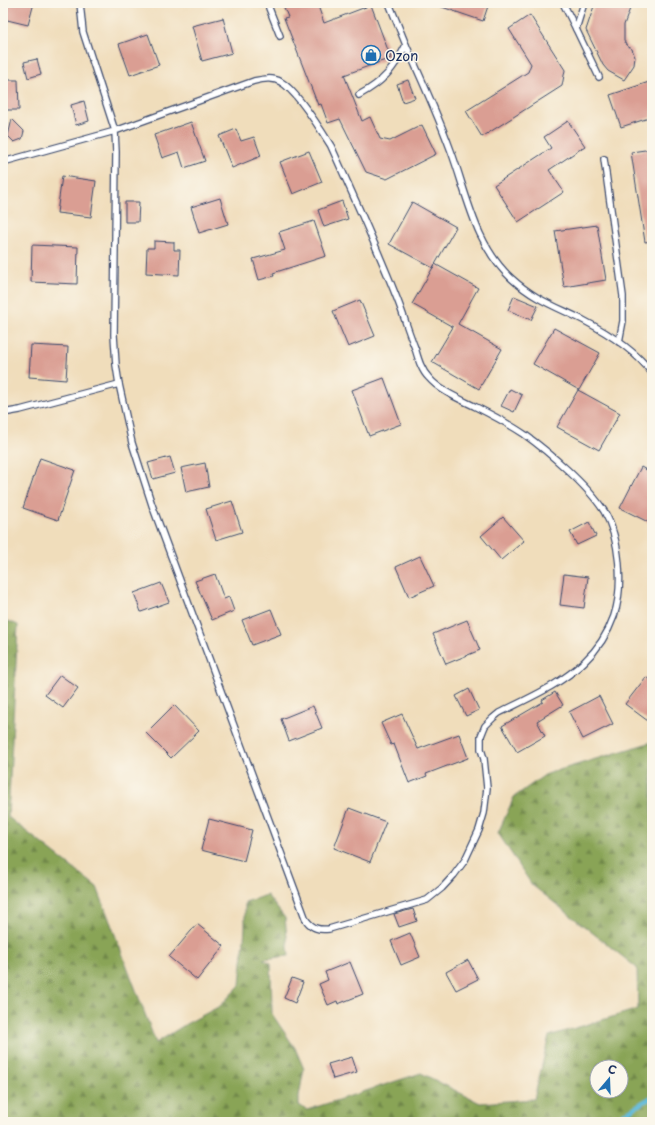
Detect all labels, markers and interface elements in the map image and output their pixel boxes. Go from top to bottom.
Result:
shop icon: Ozon [360,44,382,66]
place label: Ozon [385,45,418,66]
north arrow [589,1059,629,1099]
text: С [606,1060,619,1078]

